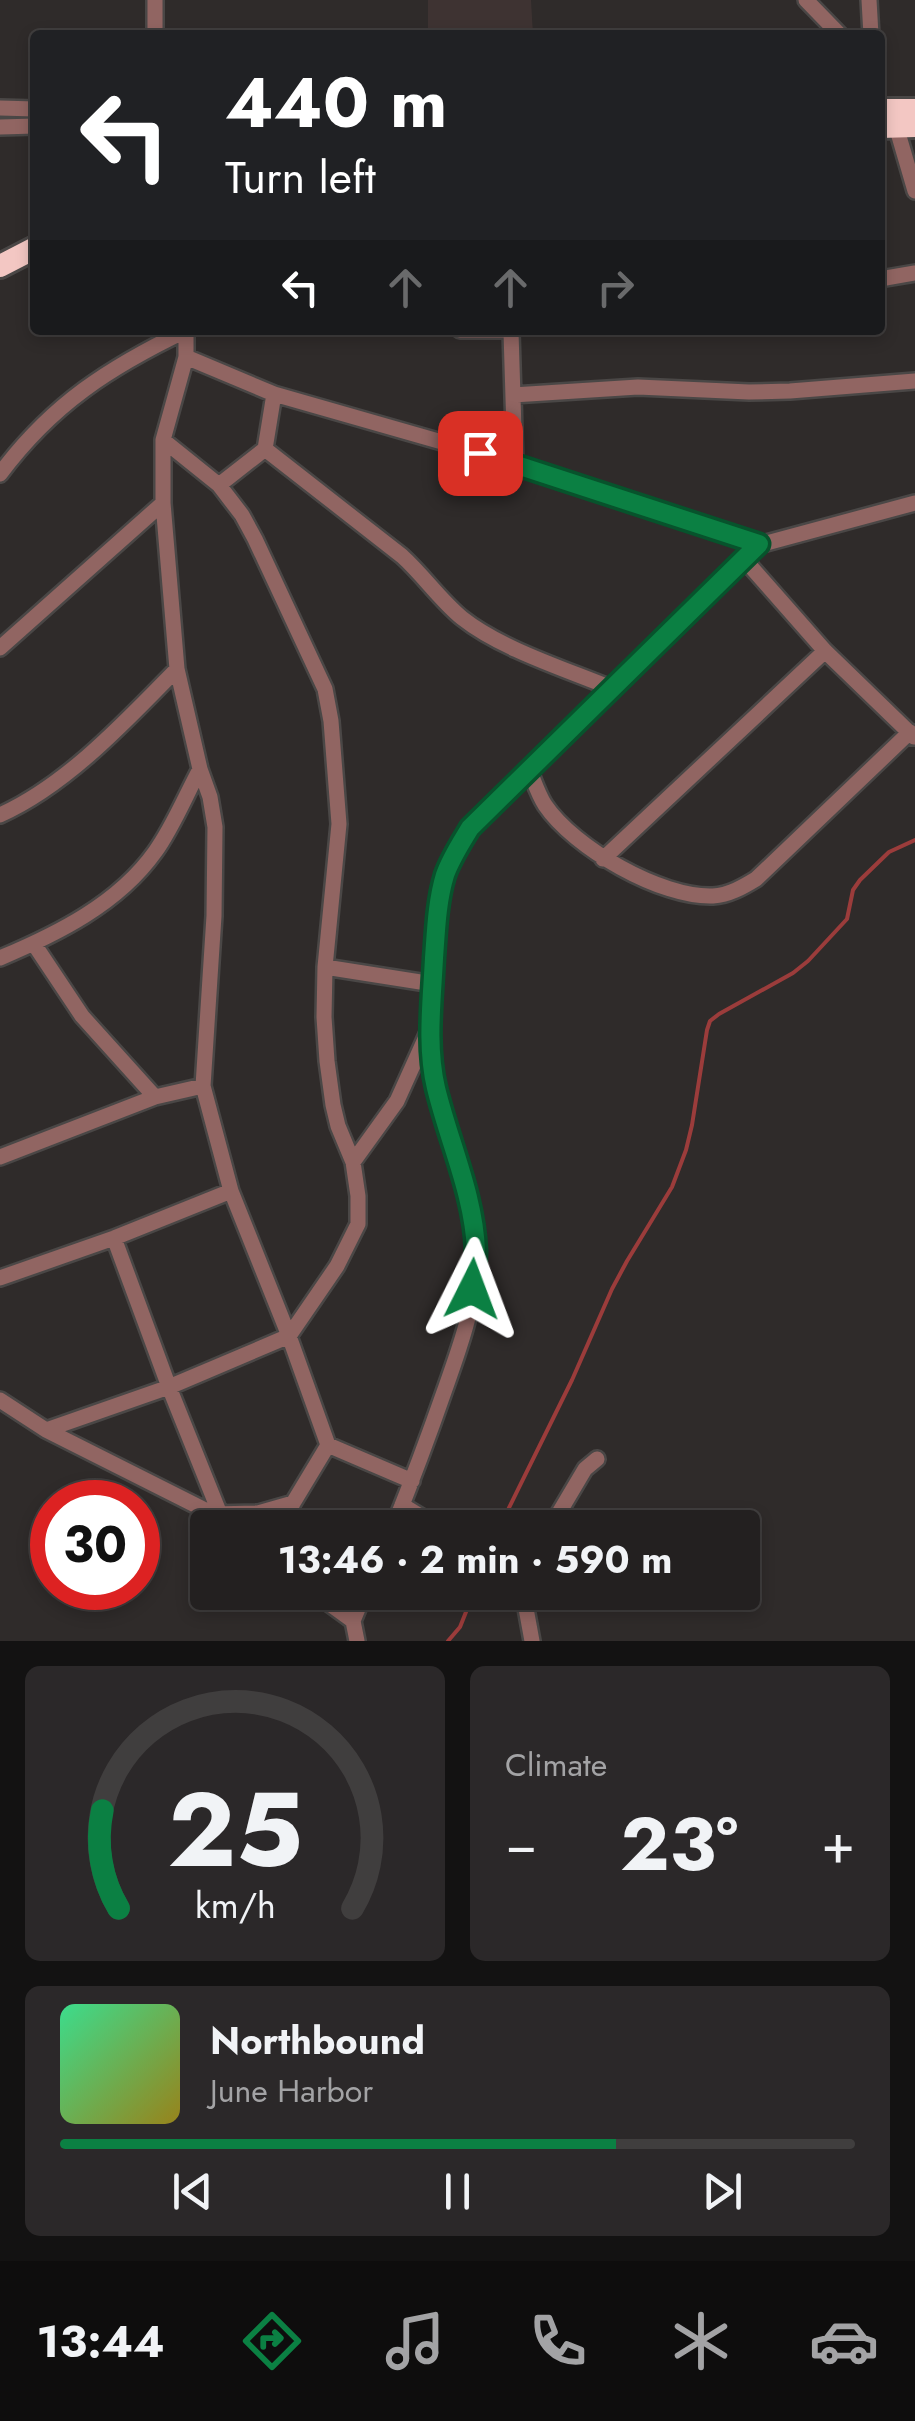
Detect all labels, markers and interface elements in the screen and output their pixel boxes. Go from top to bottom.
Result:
text: 440 m [225,52,447,153]
icon: left [60,70,190,200]
text: Turn left [225,145,376,210]
icon: left [273,260,328,315]
icon: ahead [378,260,433,315]
icon: ahead [483,260,538,315]
icon: right [588,260,643,315]
pin [438,411,523,496]
icon: arrive [453,426,508,481]
position arrow [420,1237,524,1341]
speed limit sign: 30 [30,1480,160,1610]
text: 13:46 · 2 min · 590 m [278,1532,672,1587]
text: Climate [505,1742,607,1788]
text: 25 [167,1755,303,1905]
text: 23° [620,1790,738,1898]
text: − [505,1804,537,1884]
text: + [821,1804,855,1884]
text: km/h [195,1880,275,1931]
text: Northbound [210,2013,425,2068]
text: June Harbor [210,2068,373,2114]
icon: previous [165,2164,220,2219]
icon: pause [430,2164,485,2219]
icon: next [695,2164,750,2219]
icon: directions [237,2306,307,2376]
icon: music [380,2306,450,2376]
icon: phone [523,2306,593,2376]
icon: climate [666,2306,736,2376]
icon: car [809,2306,879,2376]
text: 13:44 [36,2309,165,2374]

